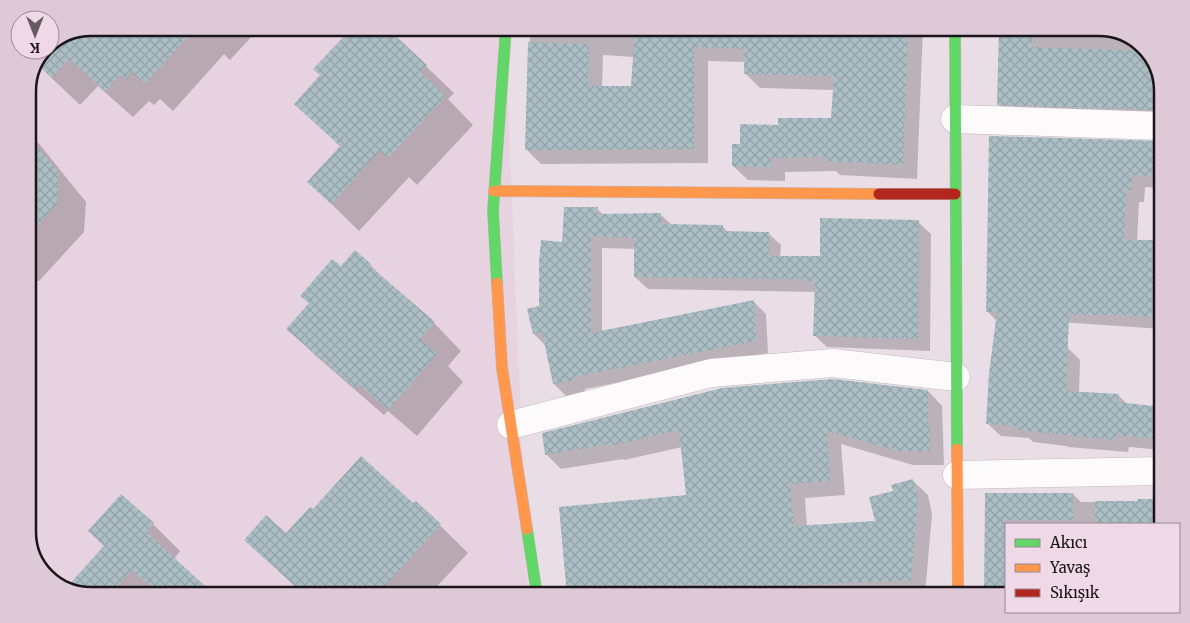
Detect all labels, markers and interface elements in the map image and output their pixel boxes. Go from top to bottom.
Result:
north arrow [10,10,60,60]
text: K [29,39,40,57]
legend [1005,523,1180,613]
text: Akıcı [1049,533,1088,552]
text: Yavaş [1049,558,1090,577]
text: Sıkışık [1050,583,1100,602]

